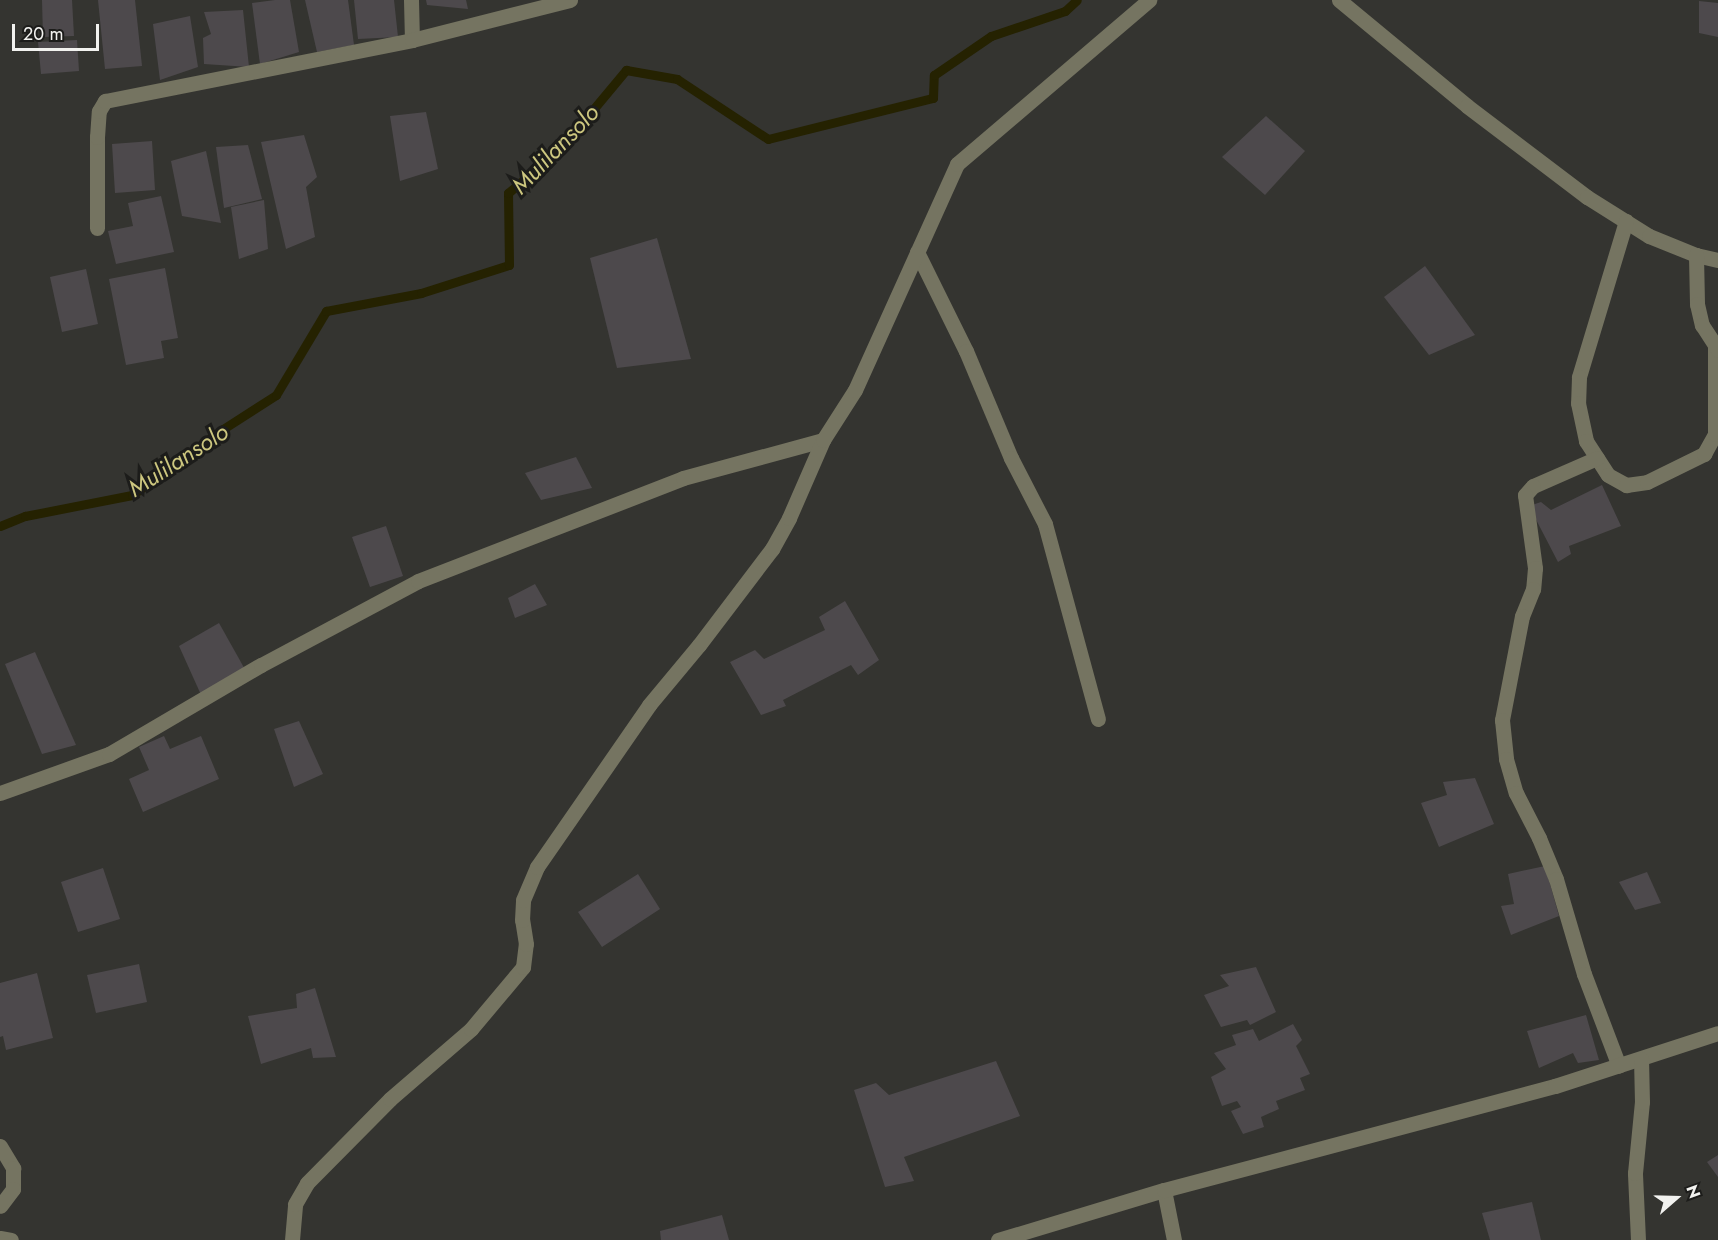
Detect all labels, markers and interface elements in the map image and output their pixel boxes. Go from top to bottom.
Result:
scale bar [15,12,102,50]
text: 20 m [23,21,63,47]
water label: Mulilansolo [505,98,605,200]
water label: Mulilansolo [123,417,233,503]
north arrow [1646,1168,1706,1228]
text: N [1680,1182,1706,1202]

